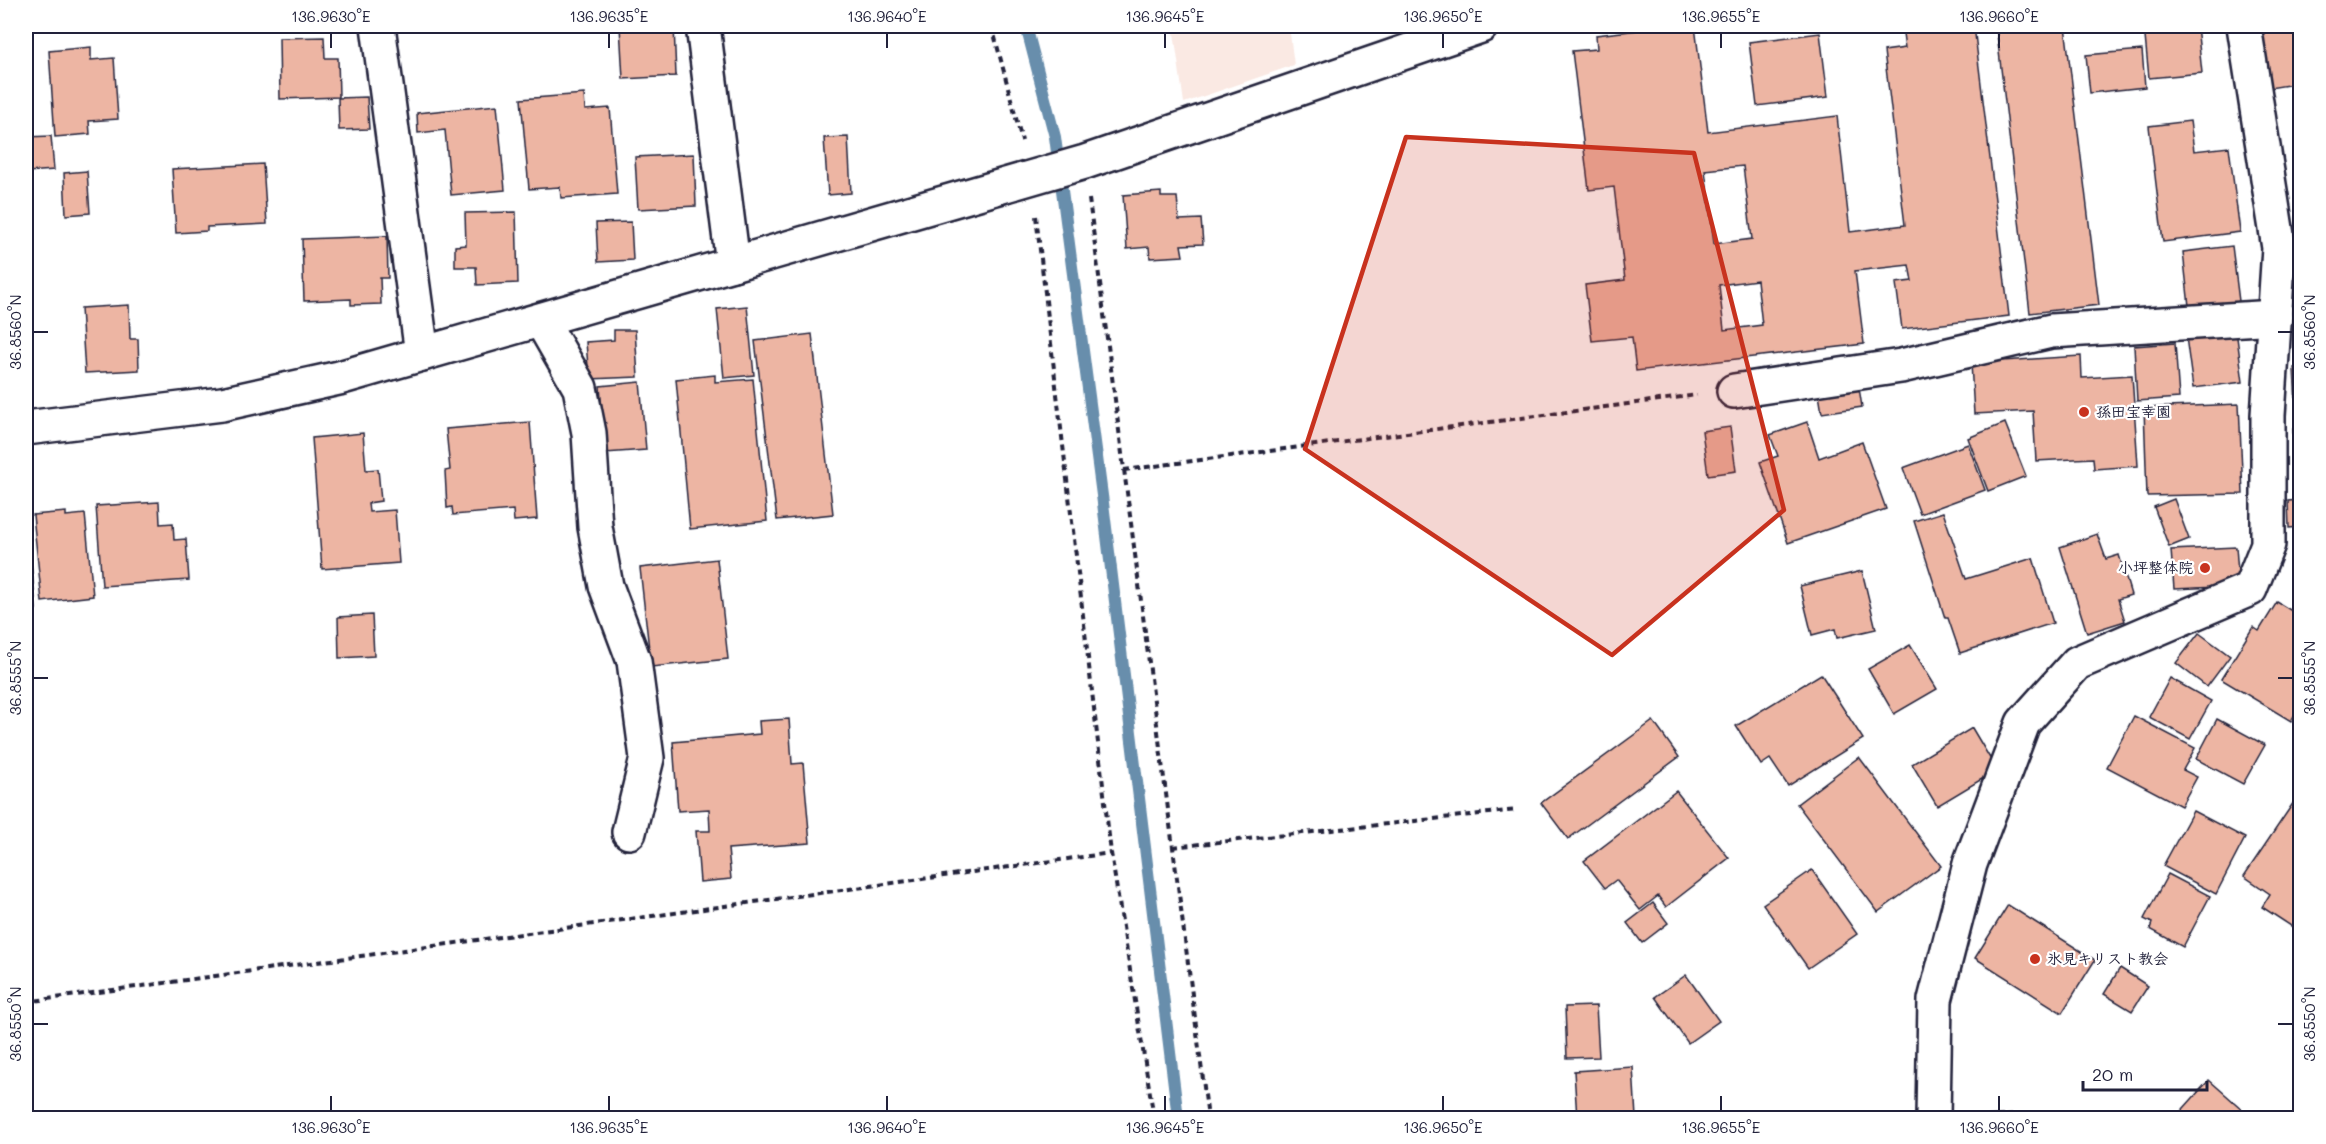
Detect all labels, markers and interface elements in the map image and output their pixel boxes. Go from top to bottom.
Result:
text: 136.9630°E [291,6,371,26]
text: 136.9635°E [570,6,649,26]
text: 136.9640°E [847,6,927,26]
text: 136.9645°E [1126,6,1205,26]
text: 136.9650°E [1403,6,1483,26]
text: 136.9655°E [1682,6,1761,26]
text: 136.9660°E [1959,6,2039,26]
text: 36.8560°N [5,294,25,370]
text: 36.8560°N [2299,294,2319,370]
place label: 孫田宝幸園 [2096,401,2171,421]
marker: 孫田宝幸園 [2077,405,2091,419]
place label: 小坪整体院 [2118,557,2193,577]
marker: 小坪整体院 [2198,561,2212,575]
text: 36.8555°N [5,641,25,715]
text: 36.8555°N [2299,641,2319,715]
place label: 氷見キリスト教会 [2047,948,2168,968]
marker: 氷見キリスト教会 [2028,952,2042,966]
text: 36.8550°N [5,987,25,1061]
text: 36.8550°N [2299,987,2319,1061]
scale bar [2083,1054,2208,1092]
text: 20 m [2092,1062,2133,1086]
text: 136.9630°E [291,1117,371,1137]
text: 136.9635°E [570,1117,649,1137]
text: 136.9640°E [847,1117,927,1137]
text: 136.9645°E [1126,1117,1205,1137]
text: 136.9650°E [1403,1117,1483,1137]
text: 136.9655°E [1682,1117,1761,1137]
text: 136.9660°E [1959,1117,2039,1137]

